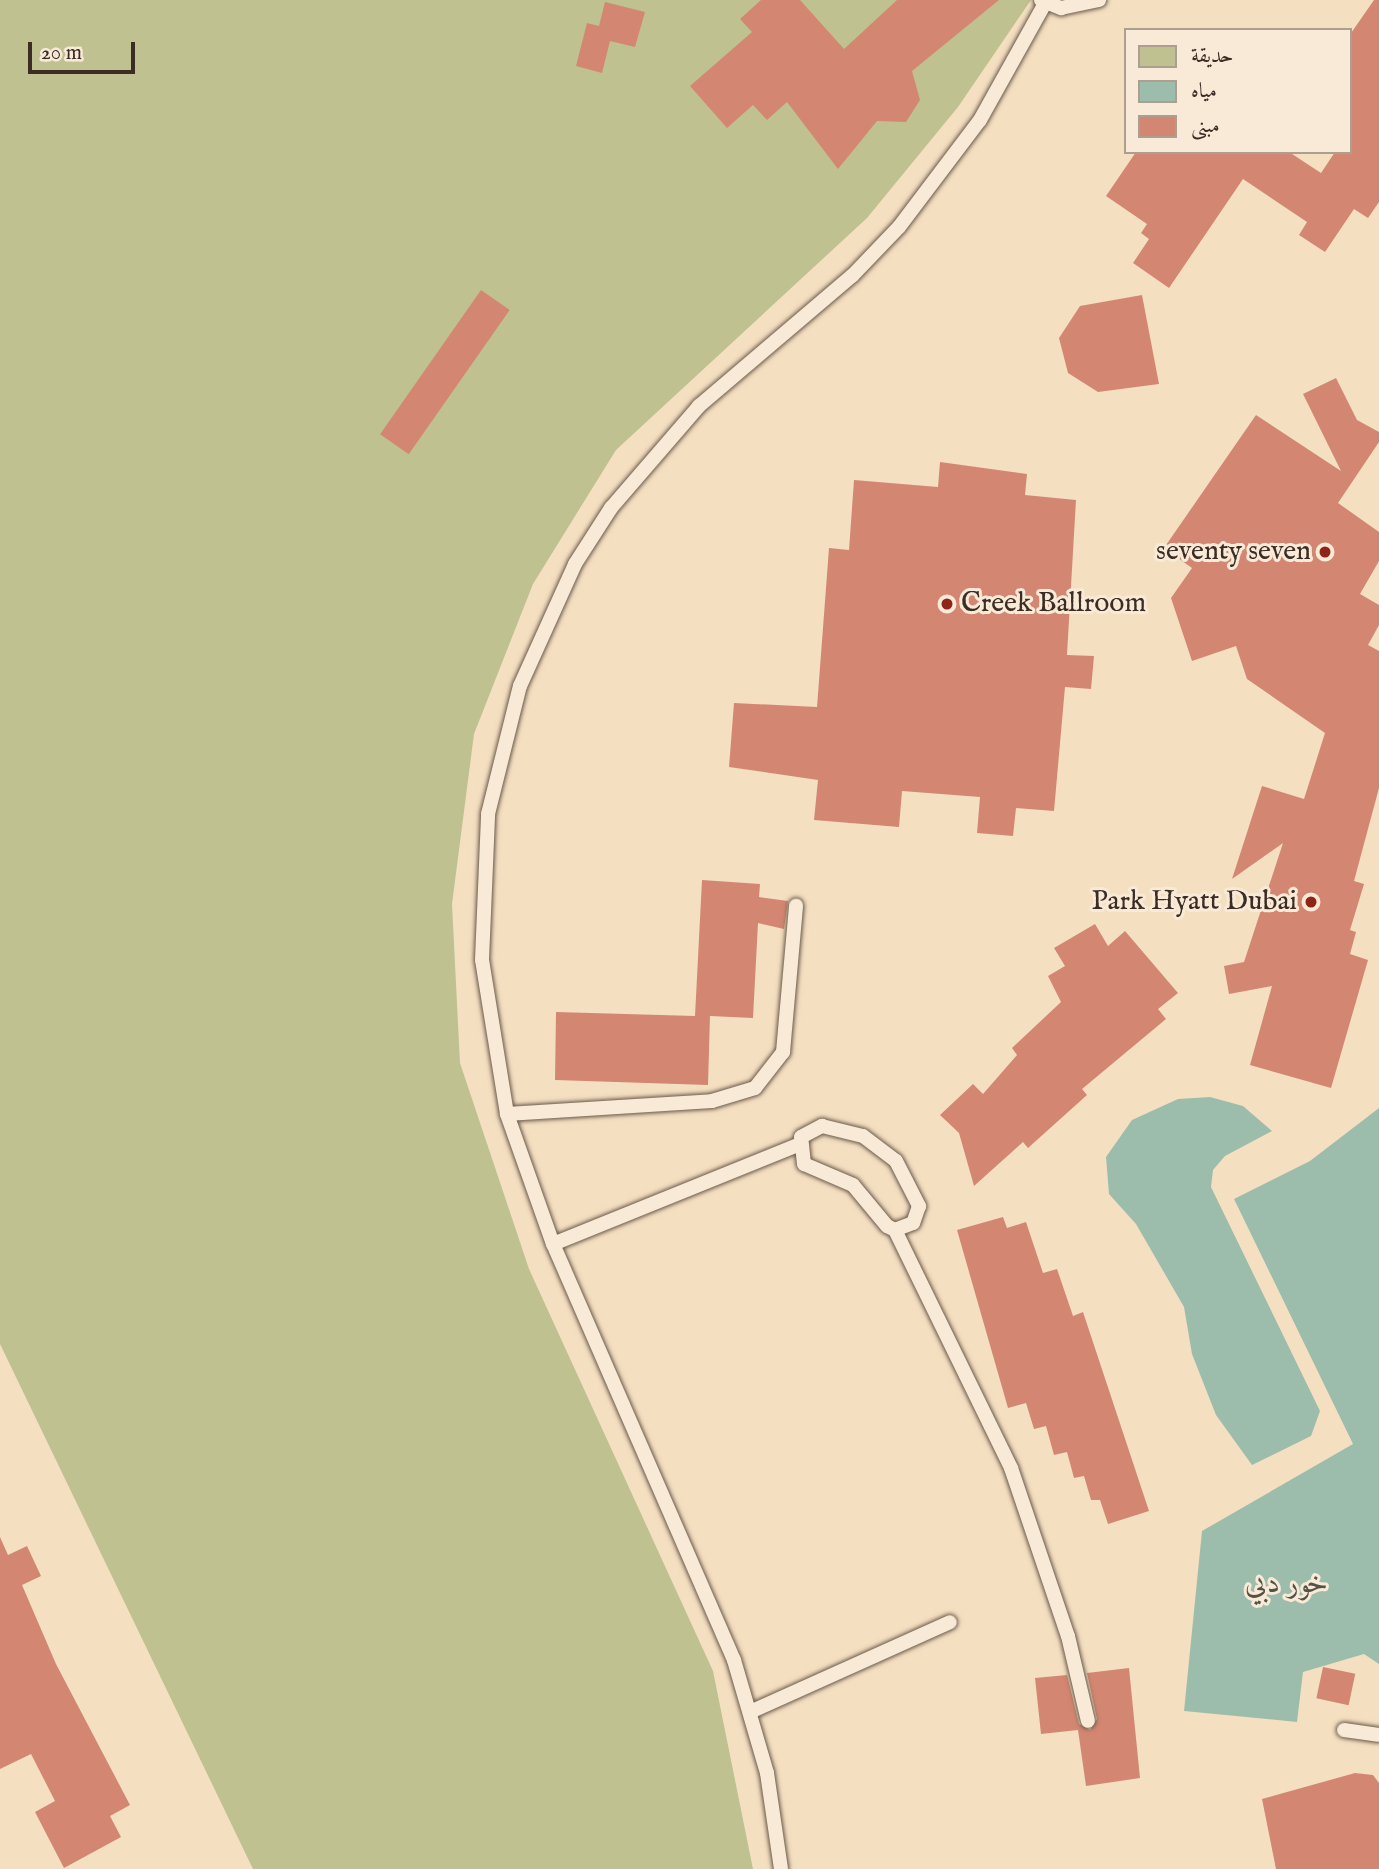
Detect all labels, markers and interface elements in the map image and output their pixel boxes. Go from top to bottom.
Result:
scale bar [32,28,138,72]
legend [1124,28,1351,154]
text: 20 m [41,40,82,67]
text: حديقة [1191,43,1234,70]
text: مياه [1191,78,1217,105]
text: مبنى [1191,113,1220,140]
place label: seventy seven [1156,535,1311,569]
marker: seventy seven [1317,544,1333,560]
place label: Creek Ballroom [961,587,1146,621]
marker: Creek Ballroom [939,596,955,612]
place label: Park Hyatt Dubai [1092,885,1297,919]
marker: Park Hyatt Dubai [1303,894,1319,910]
water label: خور دبي [1245,1566,1329,1602]

